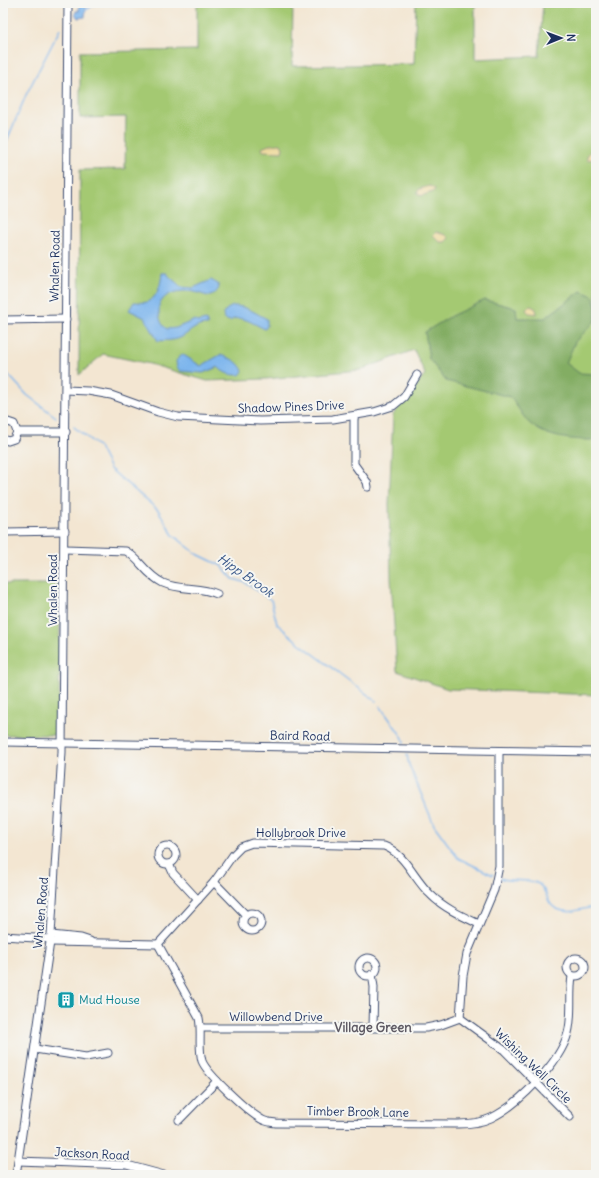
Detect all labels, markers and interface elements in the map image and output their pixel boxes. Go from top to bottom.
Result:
north arrow [541,18,581,58]
text: N [564,34,578,42]
street label: Whalen Road [46,230,63,302]
street label: Shadow Pines Drive [237,397,344,416]
water label: Hipp Brook [214,550,278,602]
street label: Whalen Road [45,554,60,626]
street label: Baird Road [270,727,330,744]
street label: Hollybrook Drive [256,825,346,840]
street label: Whalen Road [30,877,51,949]
building icon: Mud House [56,990,76,1010]
place label: Mud House [79,992,140,1007]
street label: Willowbend Drive [229,1009,323,1024]
district label: Village Green [334,1019,412,1036]
street label: Wishing Well Circle [492,1025,575,1106]
street label: Timber Brook Lane [307,1103,409,1120]
street label: Jackson Road [54,1144,130,1163]

